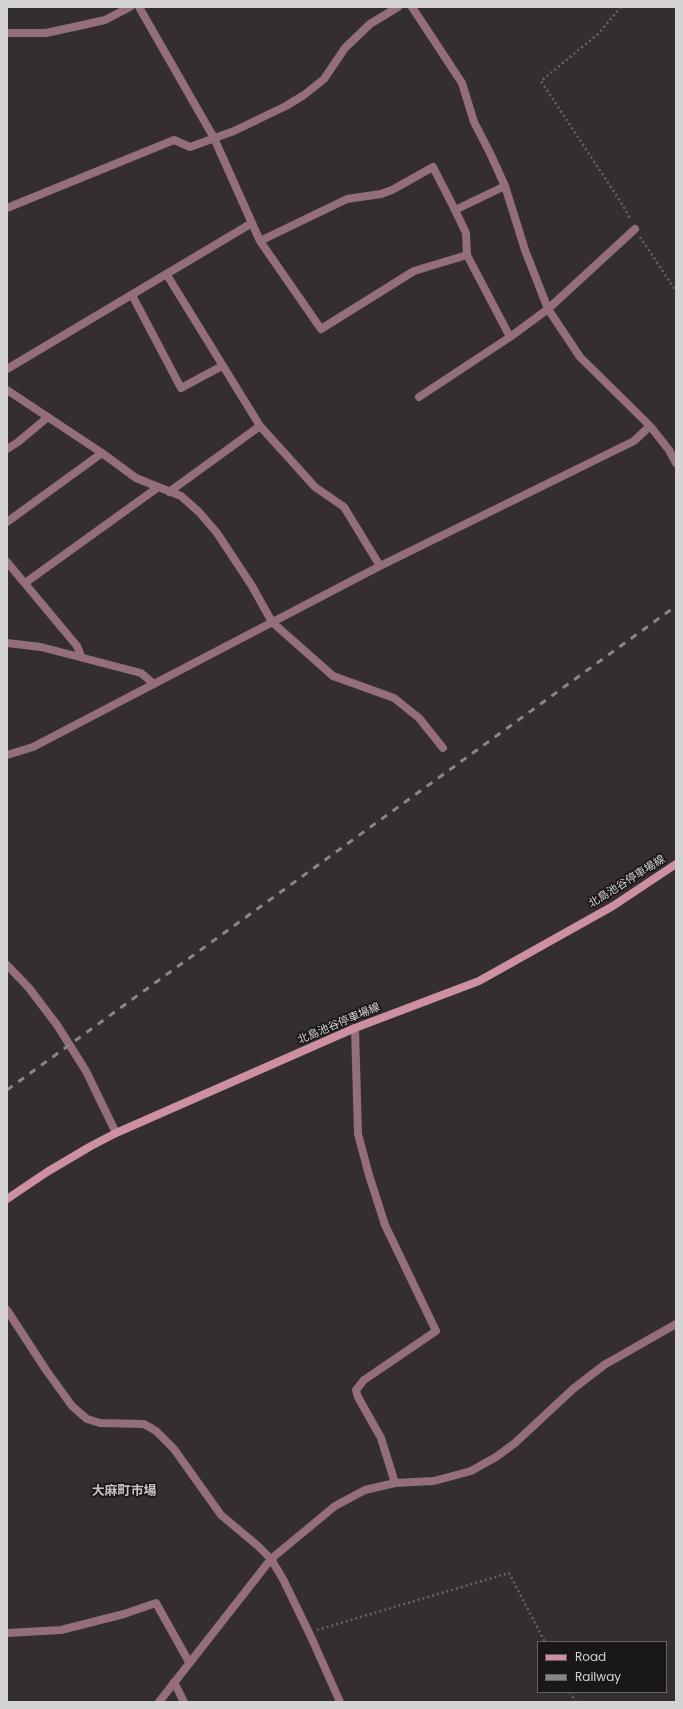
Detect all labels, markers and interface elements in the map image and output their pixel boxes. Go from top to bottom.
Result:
street label: 北島池谷停車場線 [586,853,668,911]
street label: 北島池谷停車場線 [296,1001,382,1047]
district label: 大麻町市場 [92,1484,156,1500]
legend [537,1641,667,1693]
text: Road [575,1648,606,1665]
text: Railway [575,1668,621,1685]

